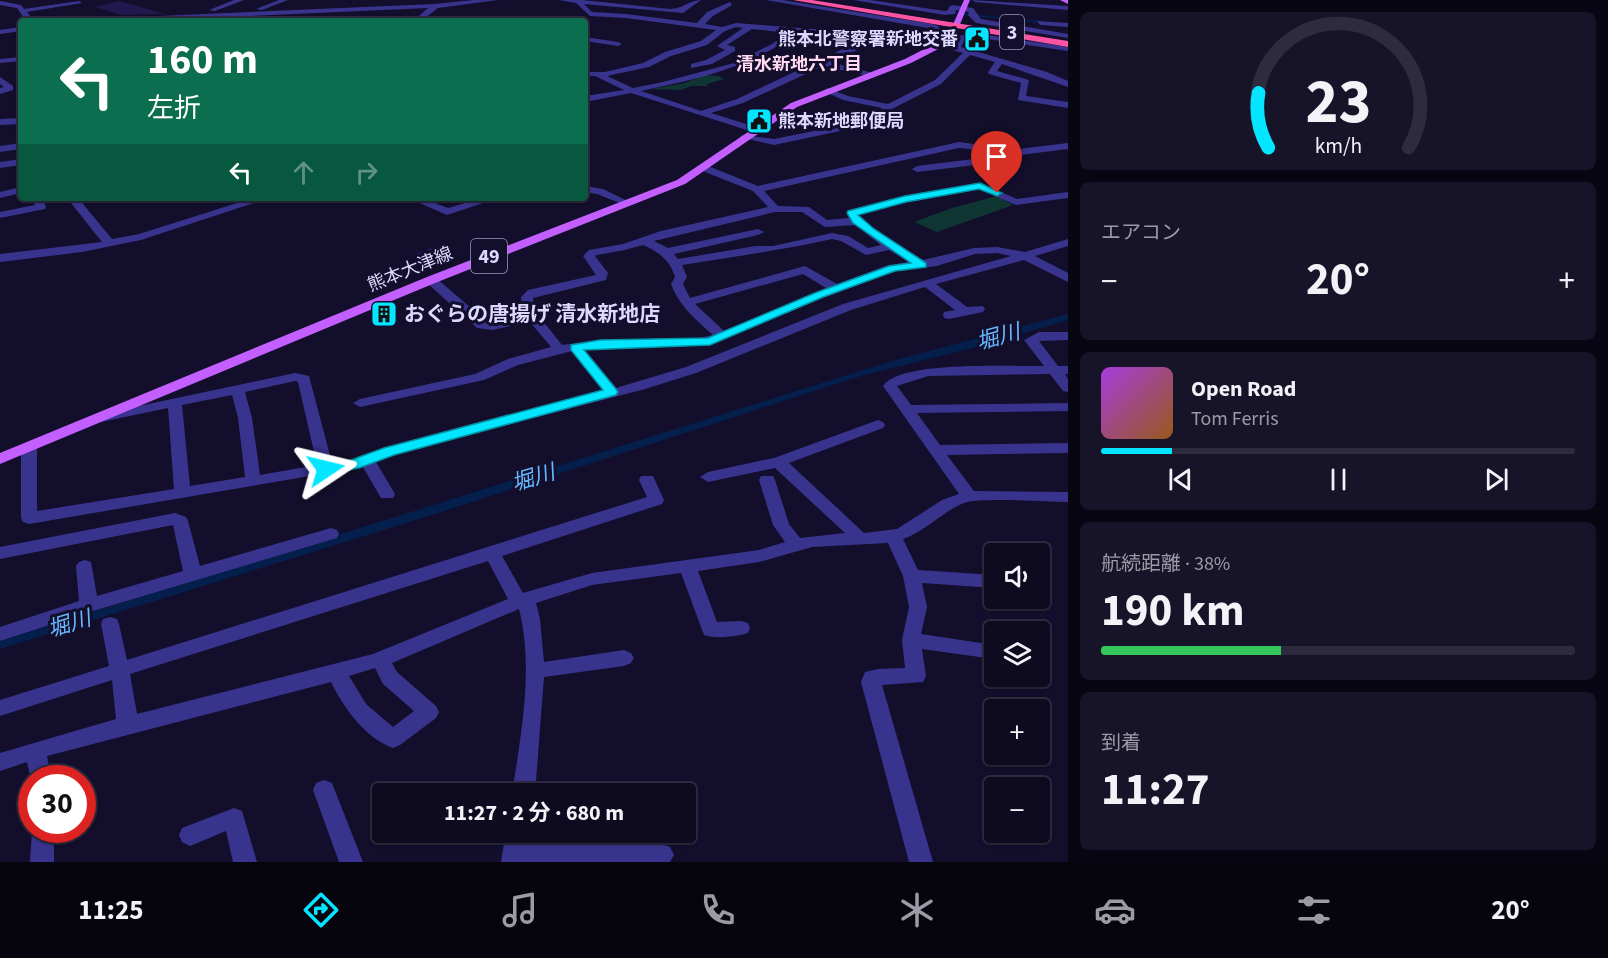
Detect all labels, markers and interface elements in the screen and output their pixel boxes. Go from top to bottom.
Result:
road number: 3 [1000,15,1024,49]
public building icon: 熊本北警察署新地交番 [962,24,992,54]
place label: 熊本北警察署新地交番 [778,27,958,52]
text: 160 m [147,30,258,90]
icon: left [48,42,126,120]
district label: 清水新地六丁目 [736,52,862,77]
text: 23 [1305,58,1371,147]
text: 左折 [147,89,201,128]
public building icon: 熊本新地郵便局 [744,106,774,136]
place label: 熊本新地郵便局 [778,109,904,134]
pin [971,131,1022,193]
text: km/h [1314,131,1362,162]
icon: arrive [980,140,1013,173]
icon: left [224,156,257,189]
icon: ahead [287,156,320,189]
icon: right [350,156,383,189]
text: エアコン [1101,219,1181,247]
road number: 49 [471,239,507,273]
street label: 熊本大津線 [364,241,457,298]
text: 20° [1306,248,1370,312]
text: − [1101,258,1117,305]
text: + [1559,258,1575,305]
building icon: おぐらの唐揚げ 清水新地店 [369,299,399,329]
place label: おぐらの唐揚げ 清水新地店 [404,299,660,329]
water label: 堀川 [973,315,1026,358]
text: Open Road [1191,373,1296,405]
text: Tom Ferris [1191,405,1279,433]
position arrow [294,437,358,501]
water label: 堀川 [508,456,561,500]
icon: previous [1164,463,1197,496]
icon: pause [1322,463,1355,496]
icon: next [1480,463,1513,496]
map controls [984,543,1050,843]
button: sound [984,543,1050,609]
text: 航続距離 · 38% [1101,550,1230,578]
text: 190 km [1101,579,1245,643]
water label: 堀川 [44,602,97,646]
button: layers [984,621,1050,687]
button: + [984,699,1050,765]
text: 到着 [1101,729,1141,757]
text: 11:27 [1101,758,1210,822]
speed limit sign: 30 [18,765,96,843]
button: − [984,777,1050,843]
text: 11:27 · 2 分 · 680 m [444,797,624,829]
icon: directions [300,889,342,931]
icon: music [499,889,541,931]
icon: phone [697,889,739,931]
icon: climate [896,889,938,931]
icon: car [1094,889,1136,931]
icon: filters [1293,889,1335,931]
text: 11:25 [78,891,143,930]
text: 20° [1491,891,1530,930]

